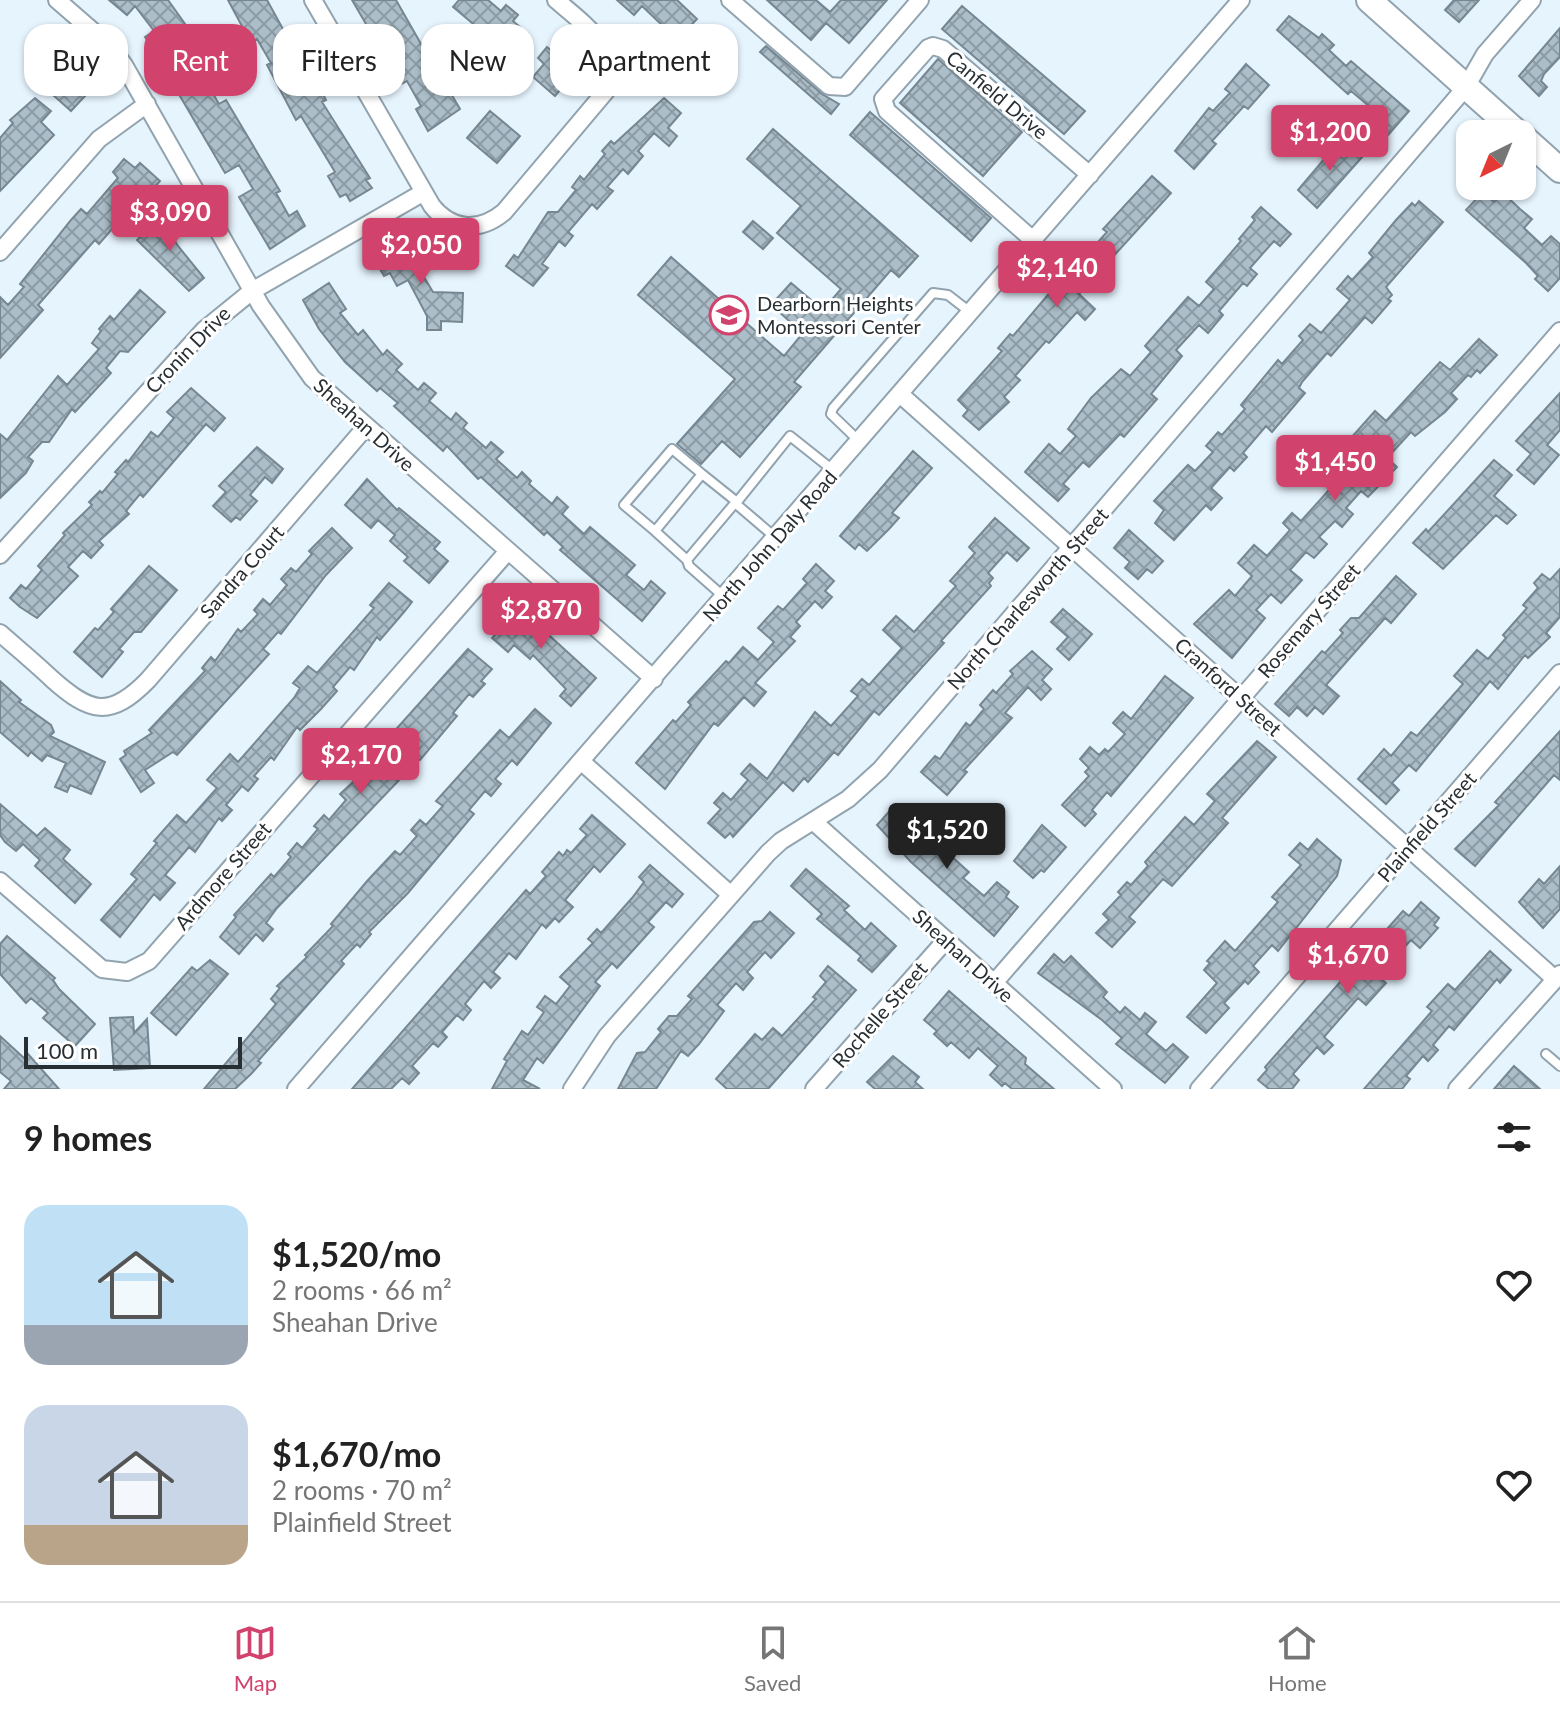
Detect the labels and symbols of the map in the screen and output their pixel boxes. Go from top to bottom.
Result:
street label: Canfield Drive [942,45,1053,144]
pin: $1,200 [1265,105,1395,173]
north arrow [1456,120,1536,200]
pin: $3,090 [105,185,235,253]
pin: $2,050 [356,218,486,286]
pin: $2,140 [992,241,1122,309]
place label: Dearborn Heights Montessori Center [757,291,922,338]
school or university icon: Dearborn Heights Montessori Center [708,294,750,336]
street label: Cronin Drive [140,301,235,398]
street label: Sheahan Drive [309,373,420,476]
pin: $1,450 [1270,435,1400,503]
street label: North John Daly Road [697,465,841,626]
street label: North Charlesworth Street [942,503,1113,694]
street label: Sandra Court [194,520,288,623]
street label: Rosemary Street [1252,558,1364,682]
pin: $2,870 [476,583,606,651]
street label: Cranford Street [1170,632,1287,740]
pin: $2,170 [296,728,426,796]
street label: Plainfield Street [1372,766,1481,886]
pin: $1,520 [882,803,1012,871]
street label: Ardmore Street [169,817,275,934]
street label: Sheahan Drive [908,904,1019,1007]
pin: $1,670 [1283,928,1413,996]
street label: Rochelle Street [827,957,932,1072]
scale bar [24,1033,242,1069]

